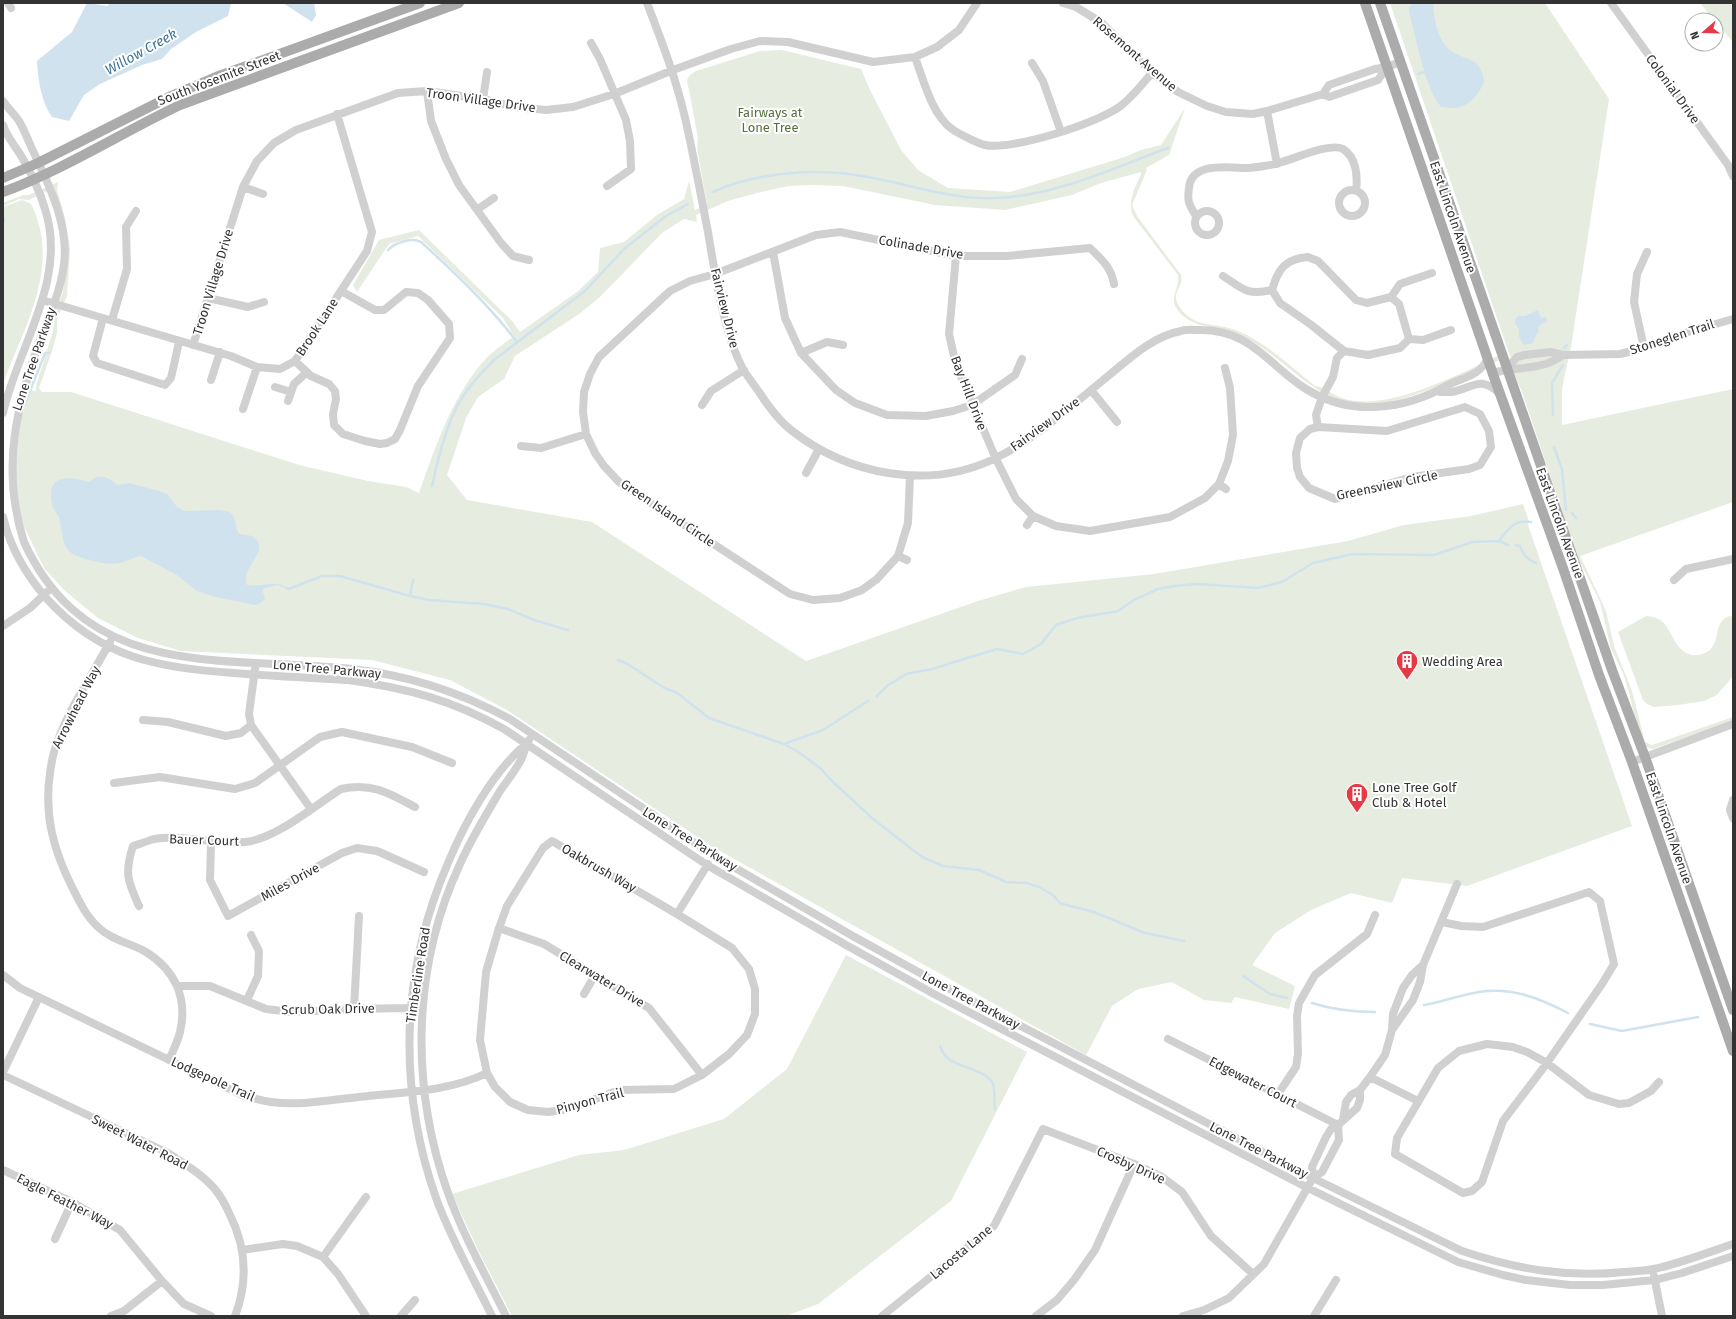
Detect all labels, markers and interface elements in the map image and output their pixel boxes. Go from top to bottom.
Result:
north arrow [1684,12,1724,52]
street label: Rosemont Avenue [1090,14,1180,94]
water label: Willow Creek [102,25,180,79]
text: N [1688,30,1702,41]
street label: South Yosemite Street [156,48,283,108]
street label: Colonial Drive [1643,51,1703,127]
street label: Troon Village Drive [425,85,537,115]
park label: Fairways at Lone Tree [738,105,803,135]
street label: East Lincoln Avenue [1427,159,1479,275]
street label: Troon Village Drive [190,227,236,337]
street label: Colinade Drive [878,232,964,262]
street label: Fairview Drive [708,267,742,349]
street label: Brook Lane [293,295,341,359]
street label: Lone Tree Parkway [9,305,59,413]
street label: Stoneglen Trail [1628,316,1716,358]
street label: Bay Hill Drive [948,354,990,432]
street label: Fairview Drive [1008,394,1082,454]
street label: East Lincoln Avenue [1533,465,1587,581]
street label: Greensview Circle [1335,467,1439,503]
street label: Green Island Circle [618,476,718,550]
building icon: Wedding Area [1394,648,1420,681]
place label: Wedding Area [1422,654,1503,669]
street label: Lone Tree Parkway [272,657,382,681]
street label: Arrowhead Way [49,663,103,751]
street label: East Lincoln Avenue [1643,770,1695,886]
place label: Lone Tree Golf Club & Hotel [1372,780,1458,810]
building icon: Lone Tree Golf Club & Hotel [1344,781,1370,814]
street label: Lone Tree Parkway [640,804,740,874]
street label: Bauer Court [169,831,240,849]
street label: Oakbrush Way [559,841,639,896]
street label: Miles Drive [258,860,322,904]
street label: Timberline Road [403,926,433,1024]
street label: Clearwater Drive [557,948,647,1010]
street label: Lone Tree Parkway [920,968,1023,1032]
street label: Scrub Oak Drive [281,1001,375,1017]
street label: Edgewater Court [1207,1053,1300,1111]
street label: Lodgepole Trail [169,1054,257,1104]
street label: Pinyon Trail [555,1085,626,1117]
street label: Sweet Water Road [89,1111,191,1173]
street label: Lone Tree Parkway [1207,1119,1311,1182]
street label: Crosby Drive [1094,1143,1168,1187]
street label: Eagle Feather Way [14,1170,116,1232]
street label: Lacosta Lane [927,1222,995,1282]

